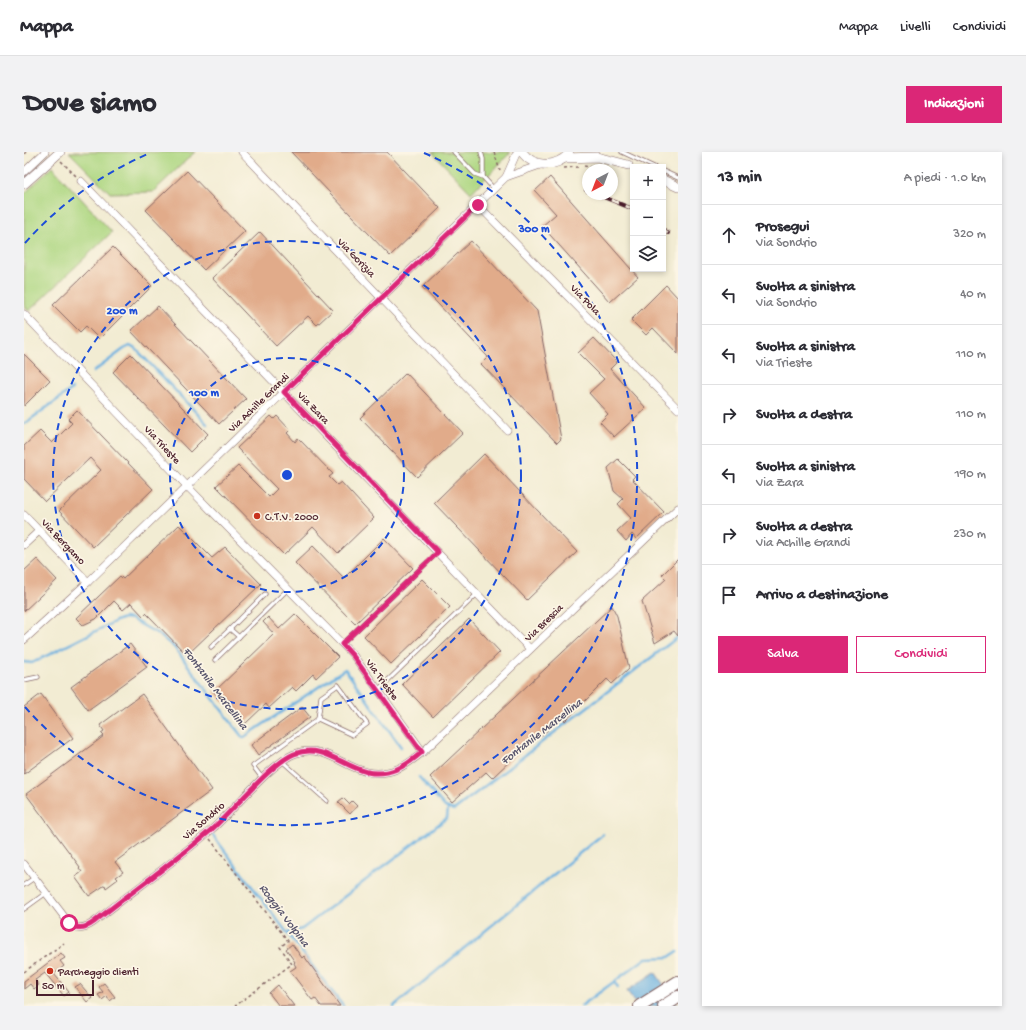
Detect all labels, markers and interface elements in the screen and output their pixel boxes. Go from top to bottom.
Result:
text: Mappa [20,16,73,39]
text: Mappa [839,19,878,36]
text: Livelli [900,19,931,36]
text: Condividi [953,19,1006,36]
button: Indicazioni [906,86,1002,123]
text: Dove siamo [24,88,157,121]
north arrow [582,164,618,200]
map controls [630,164,666,272]
button: + [630,164,666,200]
text: 13 min [718,168,762,188]
text: A piedi · 1.0 km [904,171,986,186]
route end [469,196,487,214]
button: − [630,200,666,236]
text: Prosegui [756,218,809,236]
text: 300 m [517,223,550,237]
icon: ahead [718,224,740,246]
text: 320 m [953,227,986,242]
street label: Via Gorizia [333,236,378,281]
button: layers [630,236,666,272]
text: Via Sondrio [756,236,817,251]
text: Svolta a sinistra [756,278,855,296]
street label: Via Pola [567,282,603,319]
icon: left [718,284,740,306]
text: 40 m [960,287,986,302]
text: Via Sondrio [756,296,817,311]
text: 200 m [107,305,138,319]
text: Svolta a sinistra [756,338,855,356]
icon: left [718,344,740,366]
text: 110 m [956,347,986,362]
text: Via Trieste [756,356,812,371]
street label: Via Achille Grandi [226,371,292,436]
text: 100 m [188,387,219,401]
street label: Via Zara [294,389,332,428]
icon: right [718,404,740,426]
text: Svolta a destra [756,406,852,424]
text: 110 m [956,407,986,422]
street label: Via Trieste [140,423,182,467]
text: Svolta a sinistra [756,458,855,476]
icon: left [718,464,740,486]
text: 190 m [955,467,986,482]
centre of rings [280,468,294,482]
text: Via Zara [756,476,804,491]
marker: C.T.V. 2000 [252,511,262,521]
place label: C.T.V. 2000 [265,512,318,524]
street label: Via Bergamo [37,517,87,568]
text: Svolta a destra [756,518,852,536]
icon: right [718,524,740,546]
text: 230 m [953,527,986,542]
text: Via Achille Grandi [756,536,850,551]
icon: arrive [718,584,740,606]
text: Arrivo a destinazione [756,586,888,604]
street label: Via Brescia [522,602,567,645]
button: Salva [718,636,848,673]
button: Condividi [856,636,986,673]
water label: Fontanile Marcellina [179,645,251,734]
street label: Via Trieste [362,657,400,703]
water label: Fontanile Marcellina [499,696,587,769]
street label: Via Sondrio [180,800,228,844]
water label: Roggia Volpina [255,882,312,951]
route start [60,914,78,932]
marker: Parcheggio clienti [45,966,55,976]
place label: Parcheggio clienti [57,967,139,979]
scale bar [36,978,94,997]
text: 50 m [42,981,64,993]

